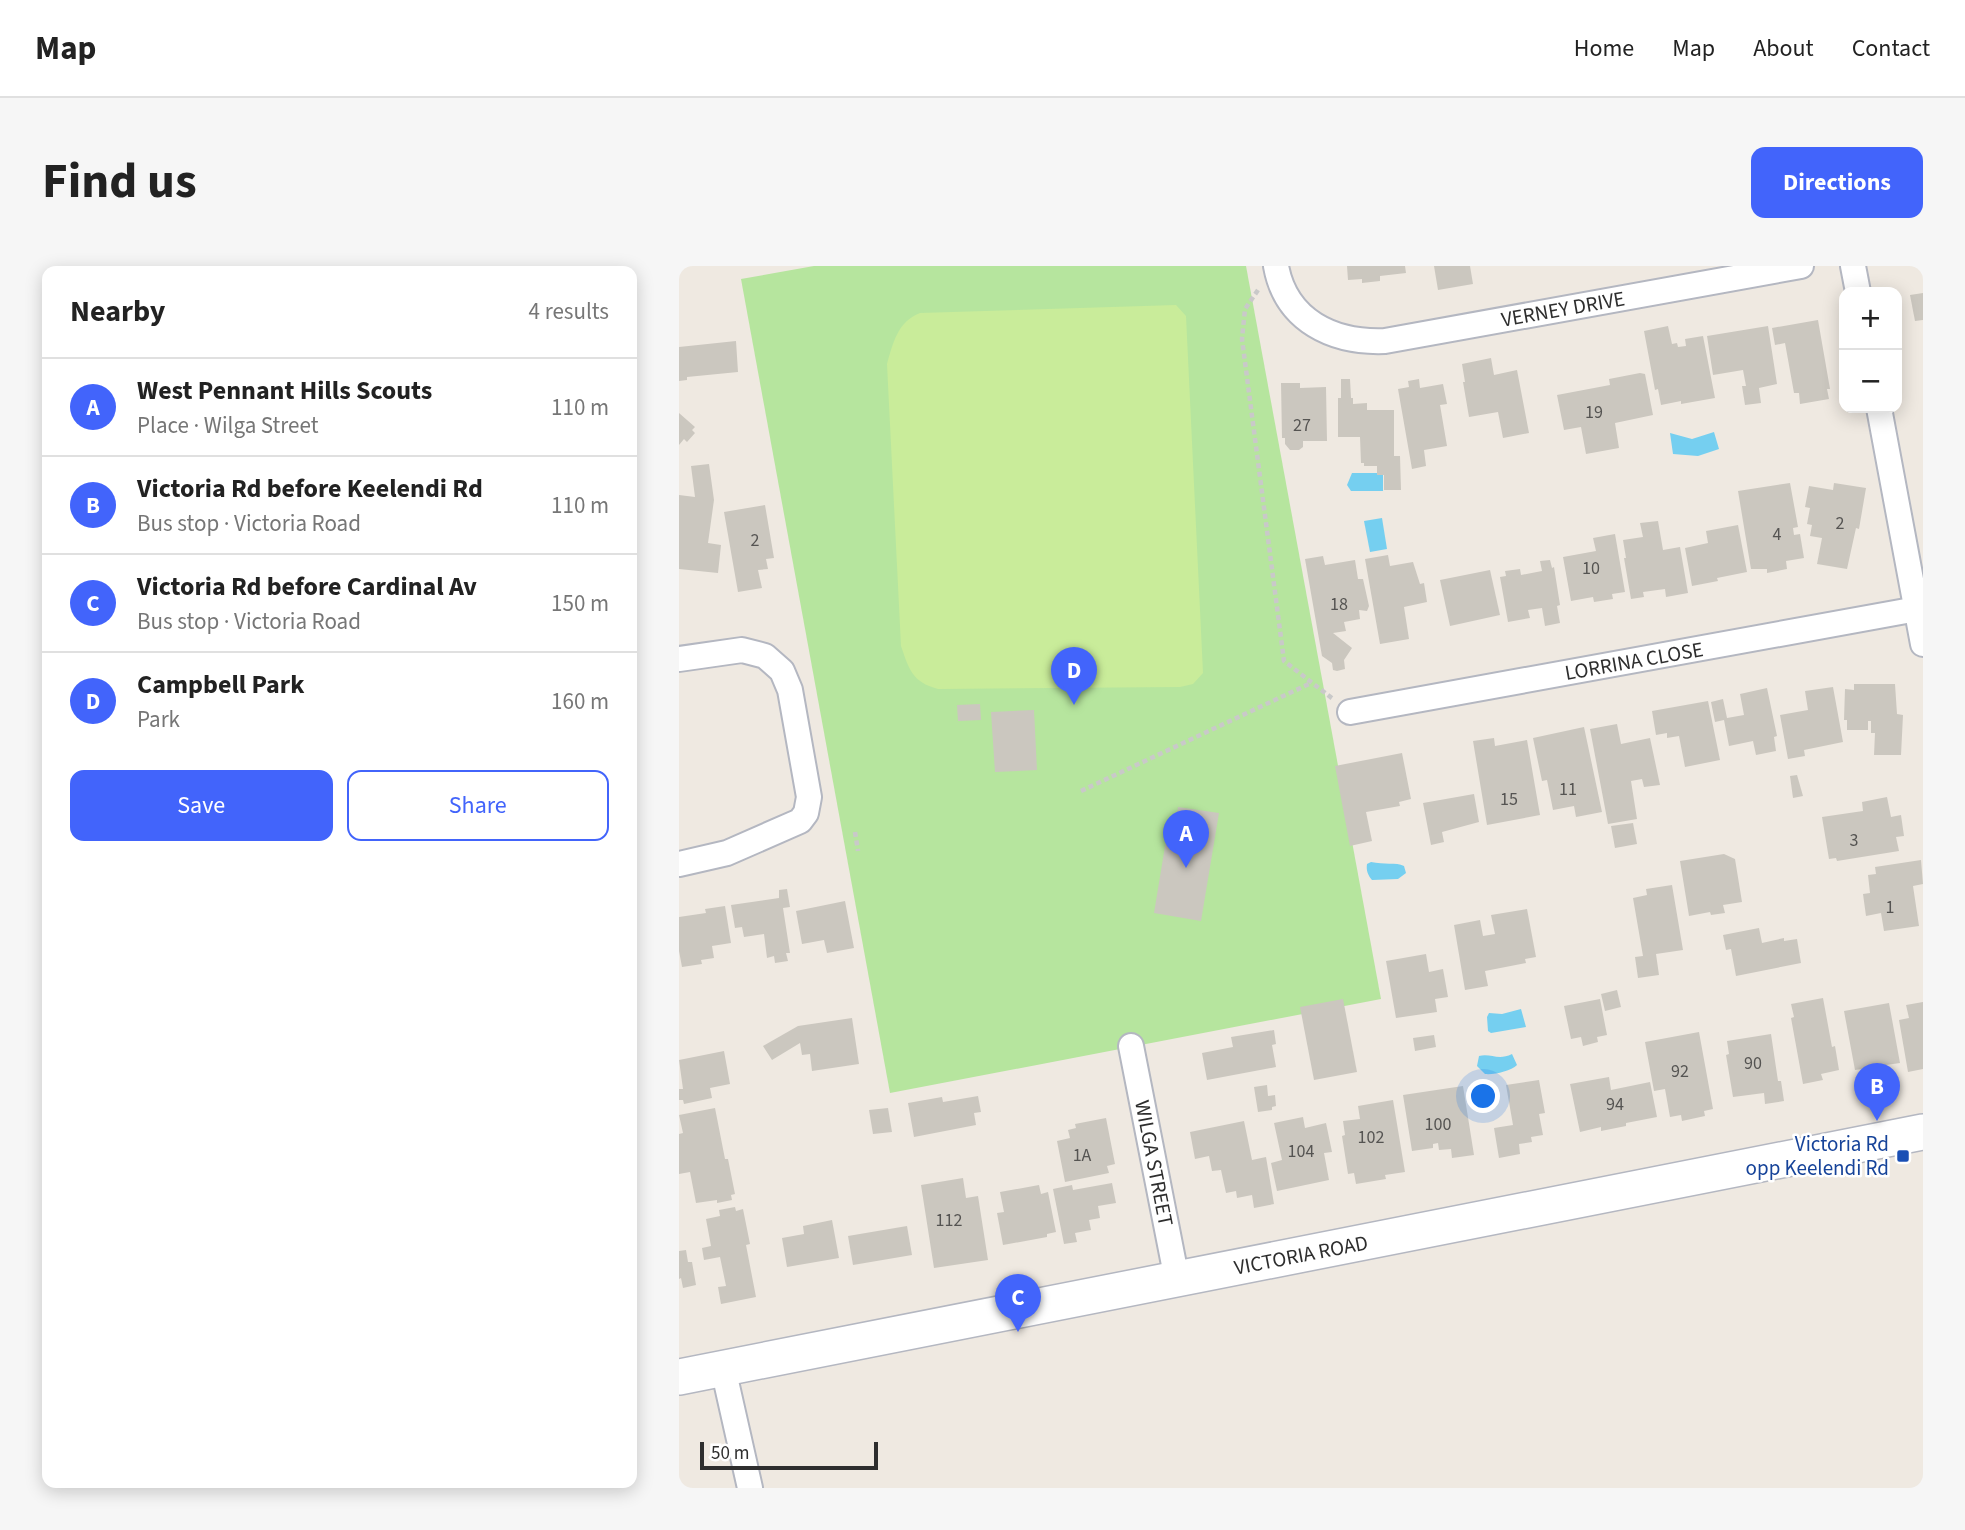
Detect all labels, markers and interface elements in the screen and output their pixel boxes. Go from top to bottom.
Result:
text: Map [35,25,96,72]
text: Home [1574,31,1634,66]
text: Map [1672,31,1715,66]
text: About [1753,31,1814,66]
text: Contact [1852,31,1930,66]
text: Find us [42,147,197,217]
button: Directions [1751,147,1923,218]
street label: VERNEY DRIVE [1499,283,1627,335]
map controls [1839,287,1902,413]
button: + [1839,287,1902,350]
text: Nearby [70,290,165,333]
text: 4 results [529,295,609,328]
button: − [1839,350,1902,413]
text: West Pennant Hills Scouts [137,372,432,409]
text: A [86,391,100,424]
text: 110 m [551,391,609,424]
house number: 19 [1585,400,1603,425]
text: Place · Wilga Street [137,409,318,442]
house number: 27 [1293,413,1311,438]
text: Victoria Rd before Keelendi Rd [137,470,483,507]
text: B [86,489,100,522]
text: 110 m [551,489,609,522]
text: Bus stop · Victoria Road [137,507,361,540]
house number: 2 [1836,511,1845,536]
house number: 4 [1773,522,1782,547]
house number: 2 [751,528,760,553]
house number: 10 [1582,556,1600,581]
text: Victoria Rd before Cardinal Av [137,568,477,605]
text: C [86,587,100,620]
text: 150 m [551,587,609,620]
house number: 18 [1330,592,1348,617]
text: Bus stop · Victoria Road [137,605,361,638]
street label: LORRINA CLOSE [1562,634,1706,688]
pin: D [1051,647,1097,705]
text: Campbell Park [137,666,304,703]
text: D [86,685,100,718]
text: 160 m [551,685,609,718]
text: Park [137,703,180,736]
button: Save [70,770,333,841]
button: Share [347,770,609,841]
house number: 11 [1559,777,1577,802]
house number: 15 [1500,787,1518,812]
pin: A [1163,810,1209,868]
house number: 3 [1850,828,1859,853]
house number: 1 [1886,895,1894,920]
house number: 90 [1744,1051,1762,1076]
house number: 92 [1671,1059,1689,1084]
pin: B [1854,1063,1900,1121]
your location [1466,1079,1500,1113]
house number: 94 [1606,1092,1624,1117]
street label: WILGA STREET [1127,1098,1181,1228]
house number: 100 [1425,1112,1451,1137]
house number: 102 [1358,1125,1384,1150]
place label: Victoria Rd opp Keelendi Rd [1746,1129,1889,1183]
house number: 104 [1288,1139,1314,1164]
house number: 1A [1073,1143,1092,1168]
marker: Victoria Rd opp Keelendi Rd [1895,1148,1911,1164]
house number: 112 [936,1208,962,1233]
street label: VICTORIA ROAD [1232,1227,1370,1283]
pin: C [995,1274,1041,1332]
scale bar [700,1439,879,1471]
text: 50 m [711,1440,749,1467]

